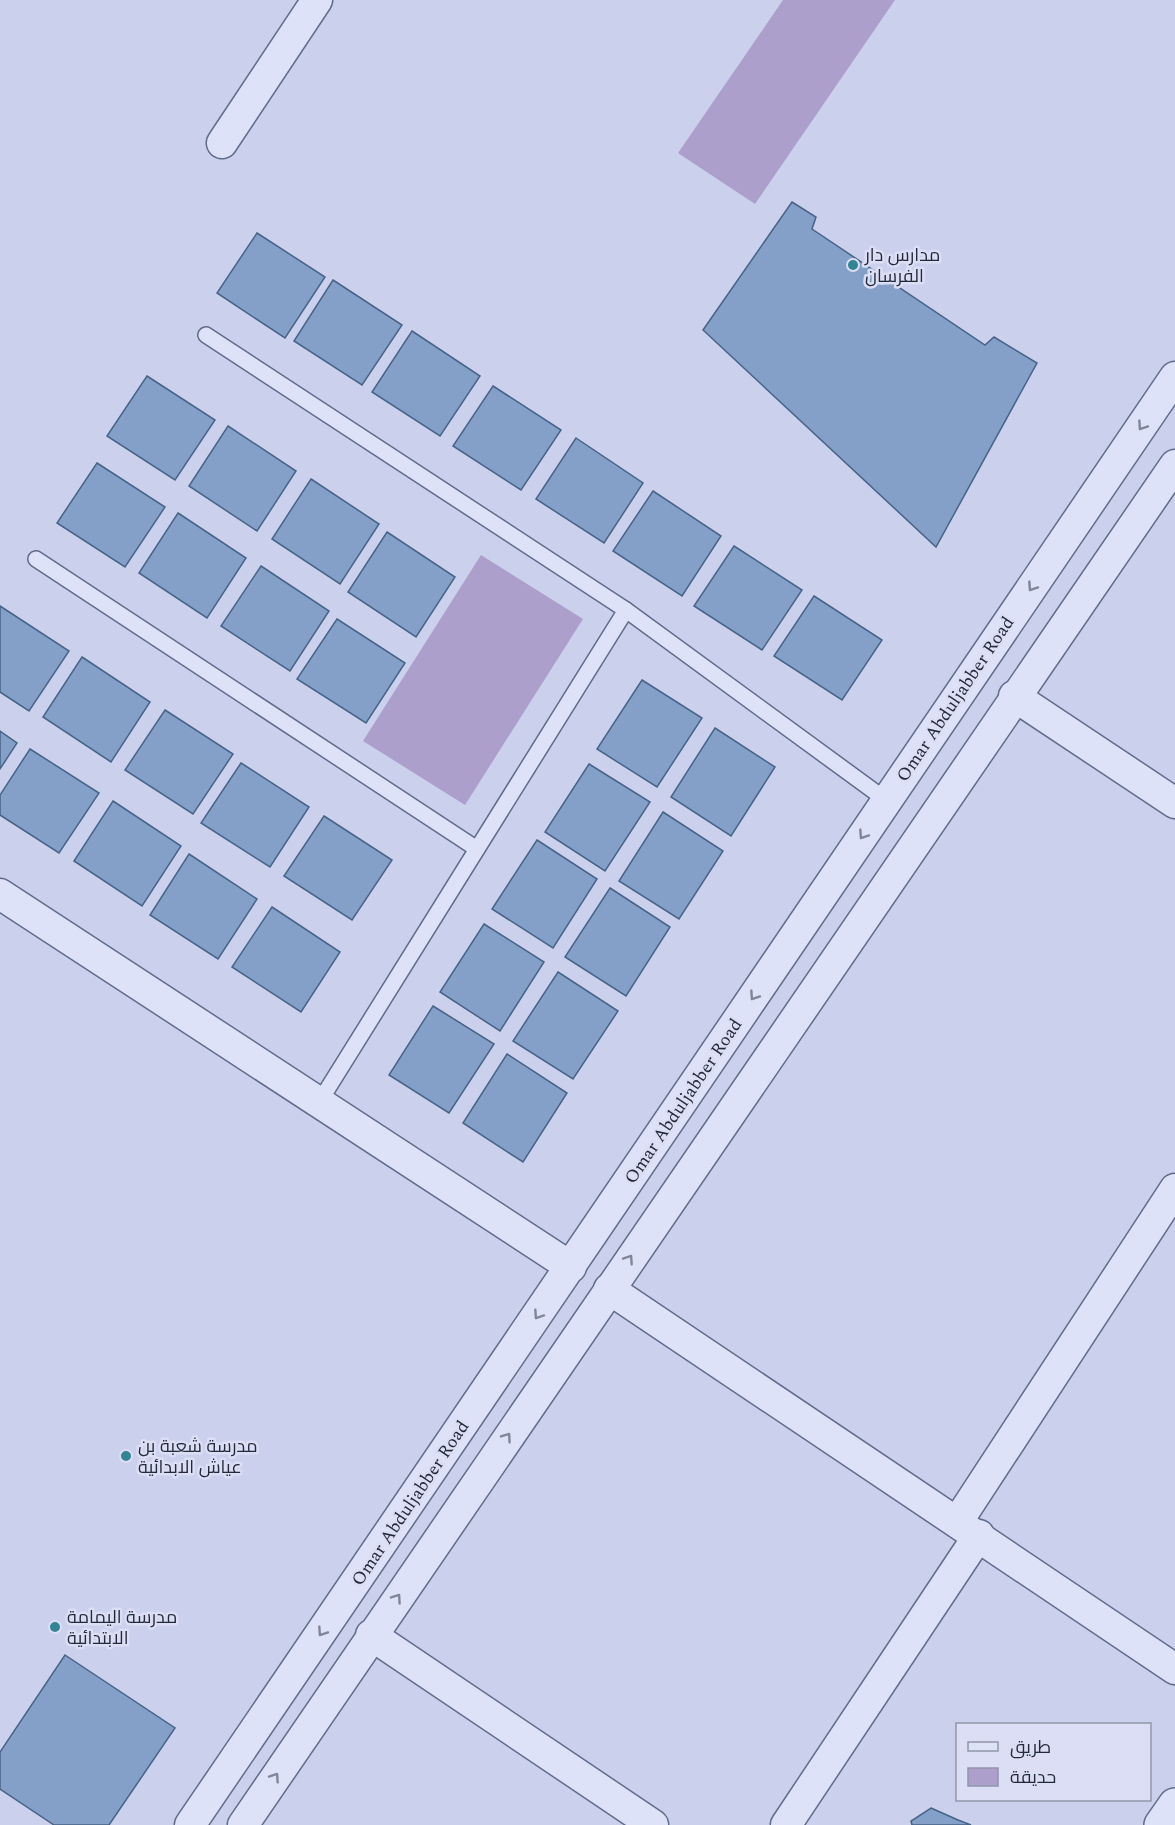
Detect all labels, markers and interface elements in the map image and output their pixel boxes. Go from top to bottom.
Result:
place label: مدارس دار الفرسان [864,242,940,290]
marker: مدارس دار الفرسان [846,258,860,272]
one-way arrow [1138,419,1149,430]
one-way arrow [1028,580,1039,591]
street label: Omar Abduljabber Road [890,611,1021,787]
one-way arrow [859,828,870,839]
one-way arrow [750,989,761,1000]
street label: Omar Abduljabber Road [618,1013,749,1189]
one-way arrow [622,1255,633,1266]
one-way arrow [534,1308,545,1319]
street label: Omar Abduljabber Road [345,1415,476,1591]
place label: مدرسة شعبة بن عياش الابدائية [138,1433,258,1481]
one-way arrow [500,1433,511,1444]
marker: مدرسة شعبة بن عياش الابدائية [119,1449,133,1463]
one-way arrow [390,1593,401,1604]
place label: مدرسة اليمامة الابتدائية [67,1604,177,1652]
marker: مدرسة اليمامة الابتدائية [48,1620,62,1634]
one-way arrow [318,1626,329,1637]
legend [956,1723,1151,1801]
text: طريق [1010,1734,1051,1761]
text: حديقة [1010,1764,1056,1791]
one-way arrow [268,1772,279,1783]

